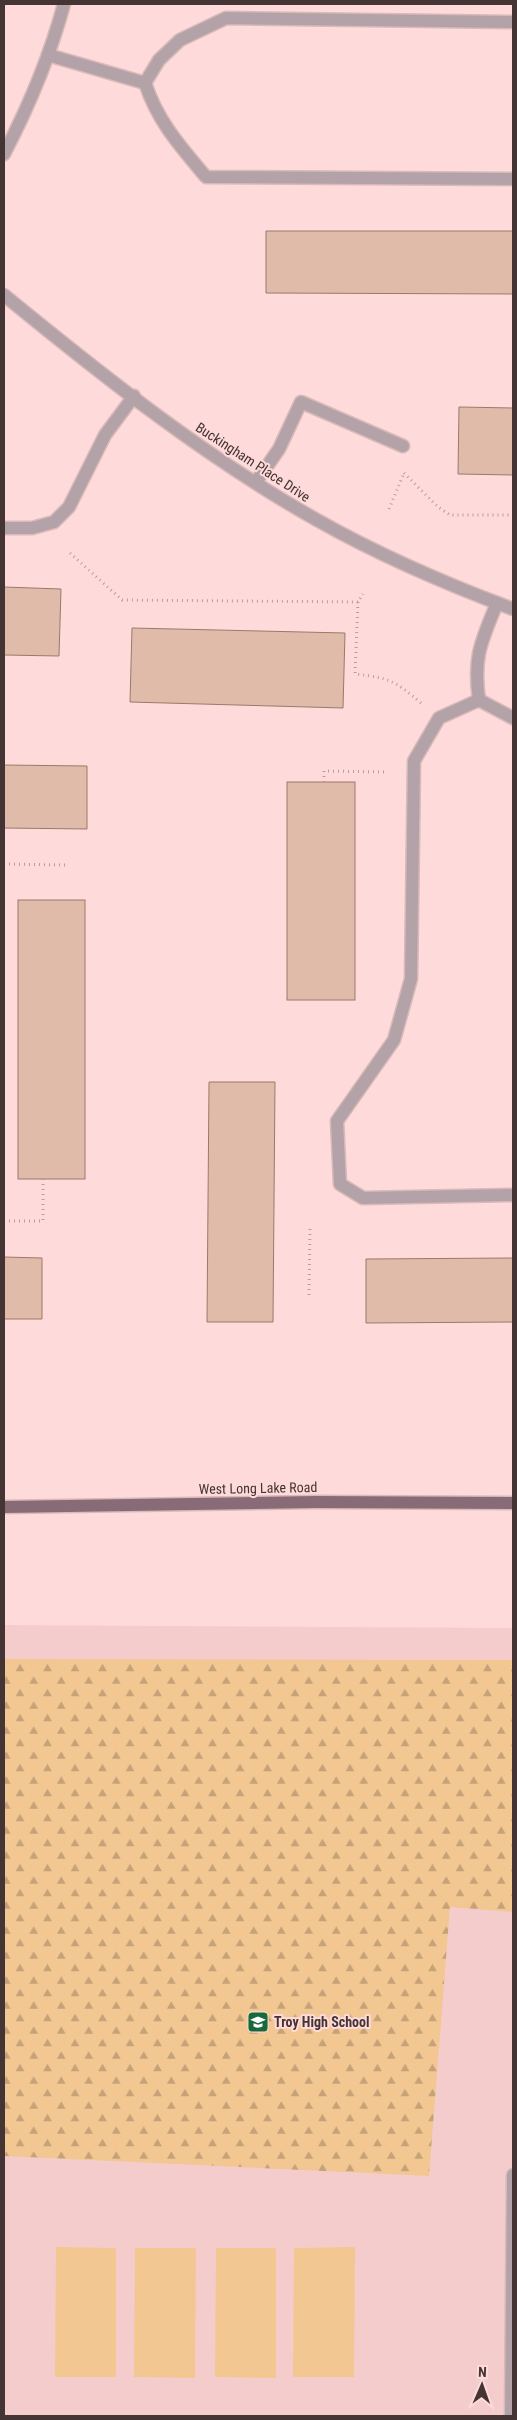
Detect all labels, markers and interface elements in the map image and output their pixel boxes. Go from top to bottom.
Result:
street label: Buckingham Place Drive [193,419,314,505]
street label: West Long Lake Road [198,1479,318,1497]
school or university icon: Troy High School [246,2010,270,2034]
place label: Troy High School [274,2014,370,2030]
north arrow [457,2360,507,2410]
text: N [478,2364,487,2380]

